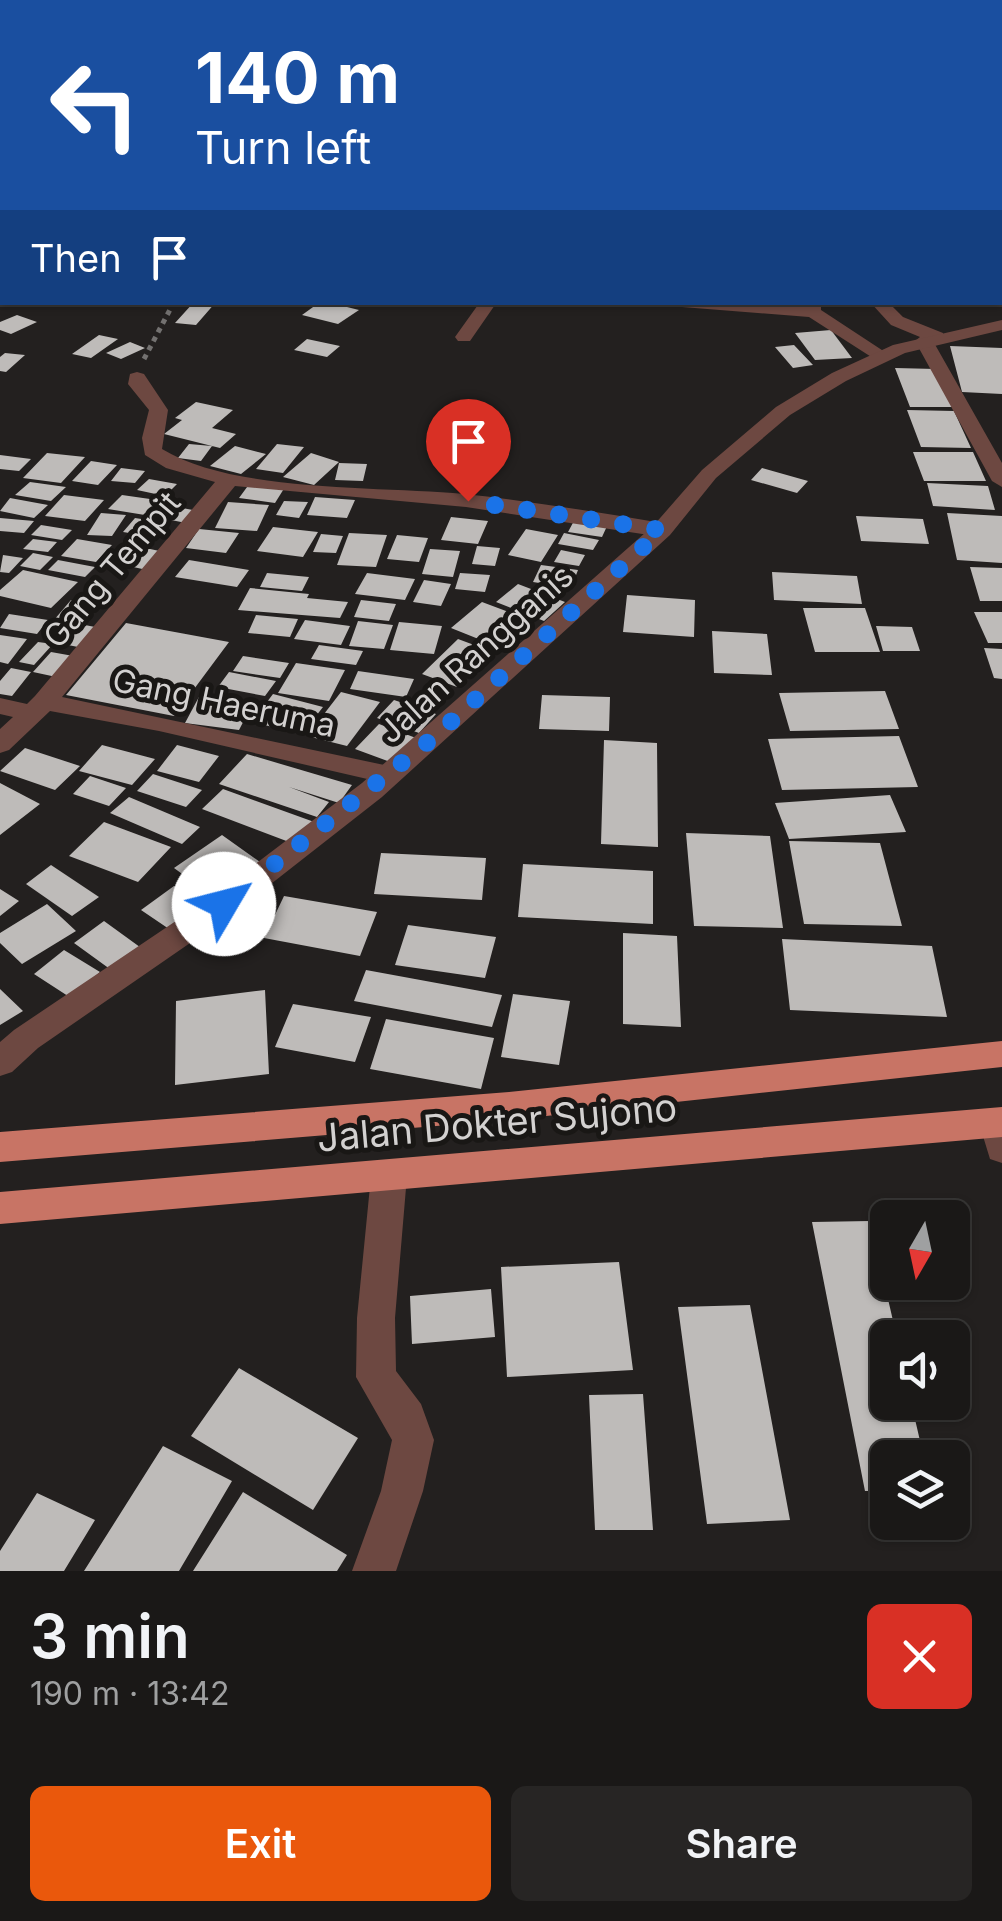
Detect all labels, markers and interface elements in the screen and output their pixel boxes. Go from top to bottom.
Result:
text: 140 m [195,35,400,120]
icon: left [30,40,160,170]
text: Turn left [195,120,371,175]
icon: arrive [142,230,197,285]
text: Then [30,235,122,281]
pin [426,399,511,502]
icon: arrive [441,414,496,469]
street label: Gang Tempit [35,484,188,656]
street label: Jalan Rangganis [370,556,581,751]
street label: Gang Haeruma [109,660,339,745]
position arrow [172,852,276,956]
street label: Jalan Dokter Sujono [315,1083,679,1161]
north arrow [870,1200,970,1300]
map controls [870,1200,970,1540]
button: sound [870,1320,970,1420]
button: layers [870,1440,970,1540]
text: 3 min [30,1600,190,1672]
button: close [867,1604,972,1709]
text: 190 m · 13:42 [30,1674,229,1713]
button: Exit [30,1786,491,1901]
button: Share [511,1786,972,1901]

